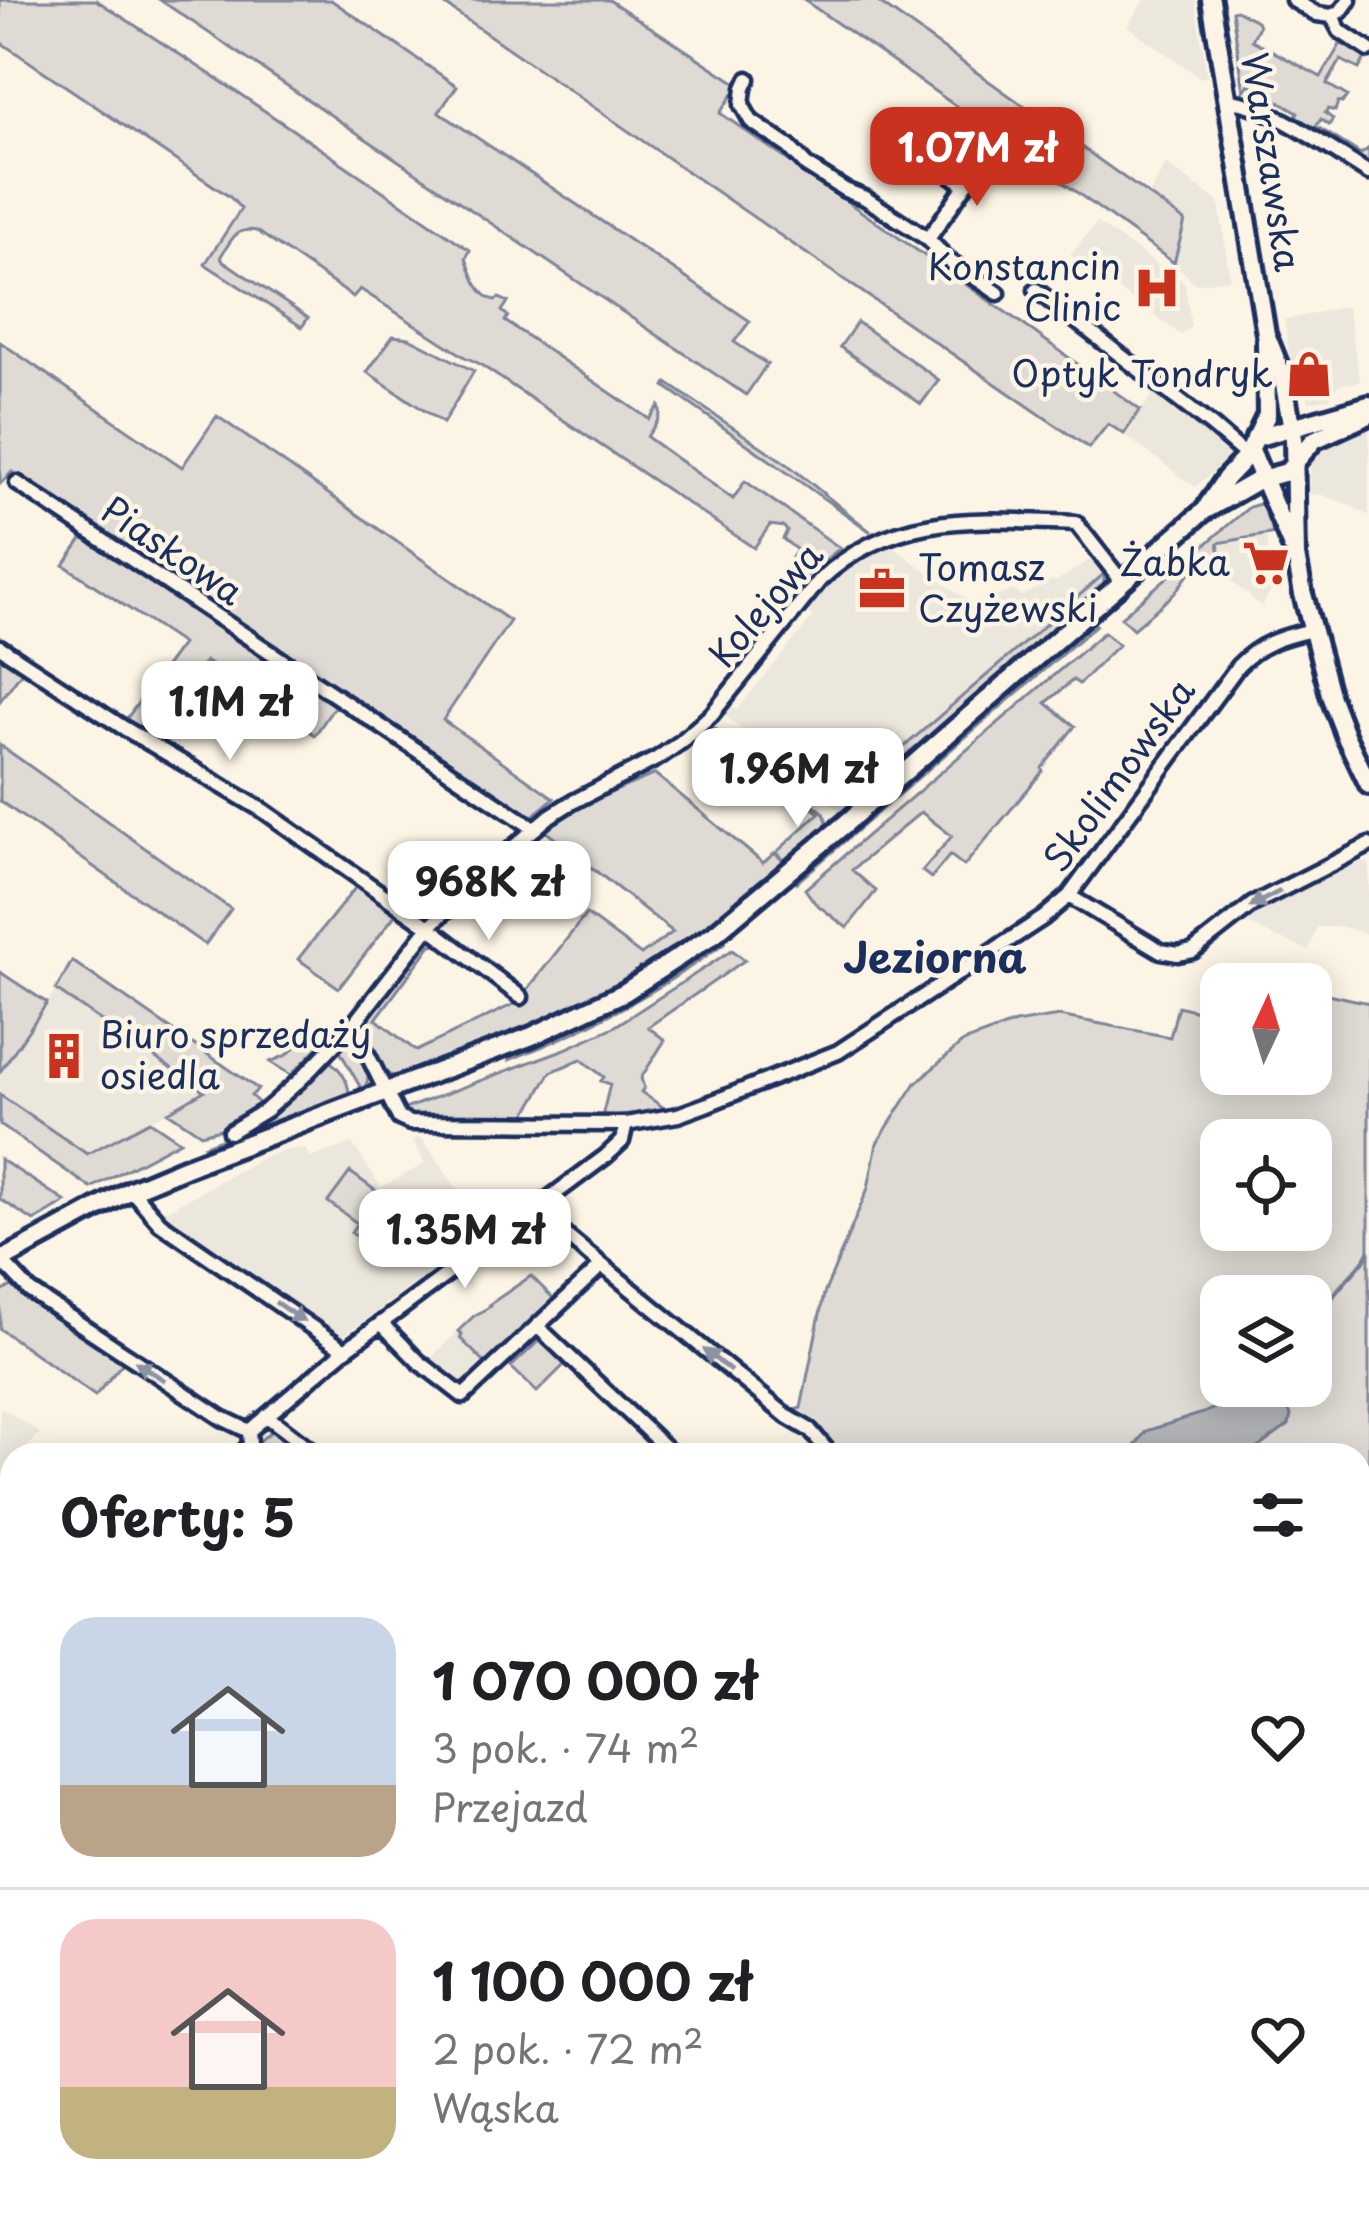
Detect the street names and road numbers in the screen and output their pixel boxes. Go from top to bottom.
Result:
street label: Warszawska [1229,49,1317,275]
street label: Piaskowa [91,482,256,617]
street label: Kolejowa [695,529,835,678]
street label: Skolimowska [1028,665,1207,882]

